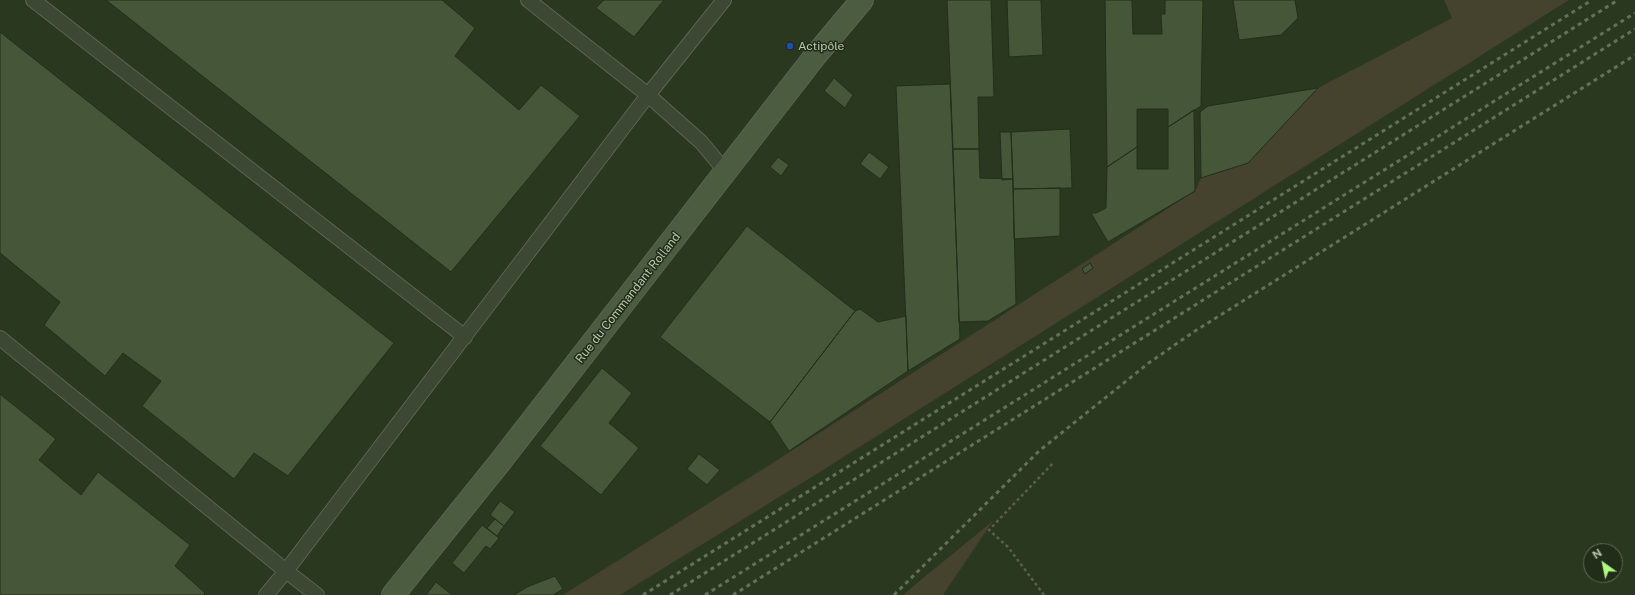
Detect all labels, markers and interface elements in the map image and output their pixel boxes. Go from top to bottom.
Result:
place label: Actipôle [798,39,844,53]
marker: Actipôle [785,41,795,51]
street label: Rue du Commandant Rolland [573,230,683,366]
north arrow [1583,543,1623,583]
text: N [1590,546,1604,561]

